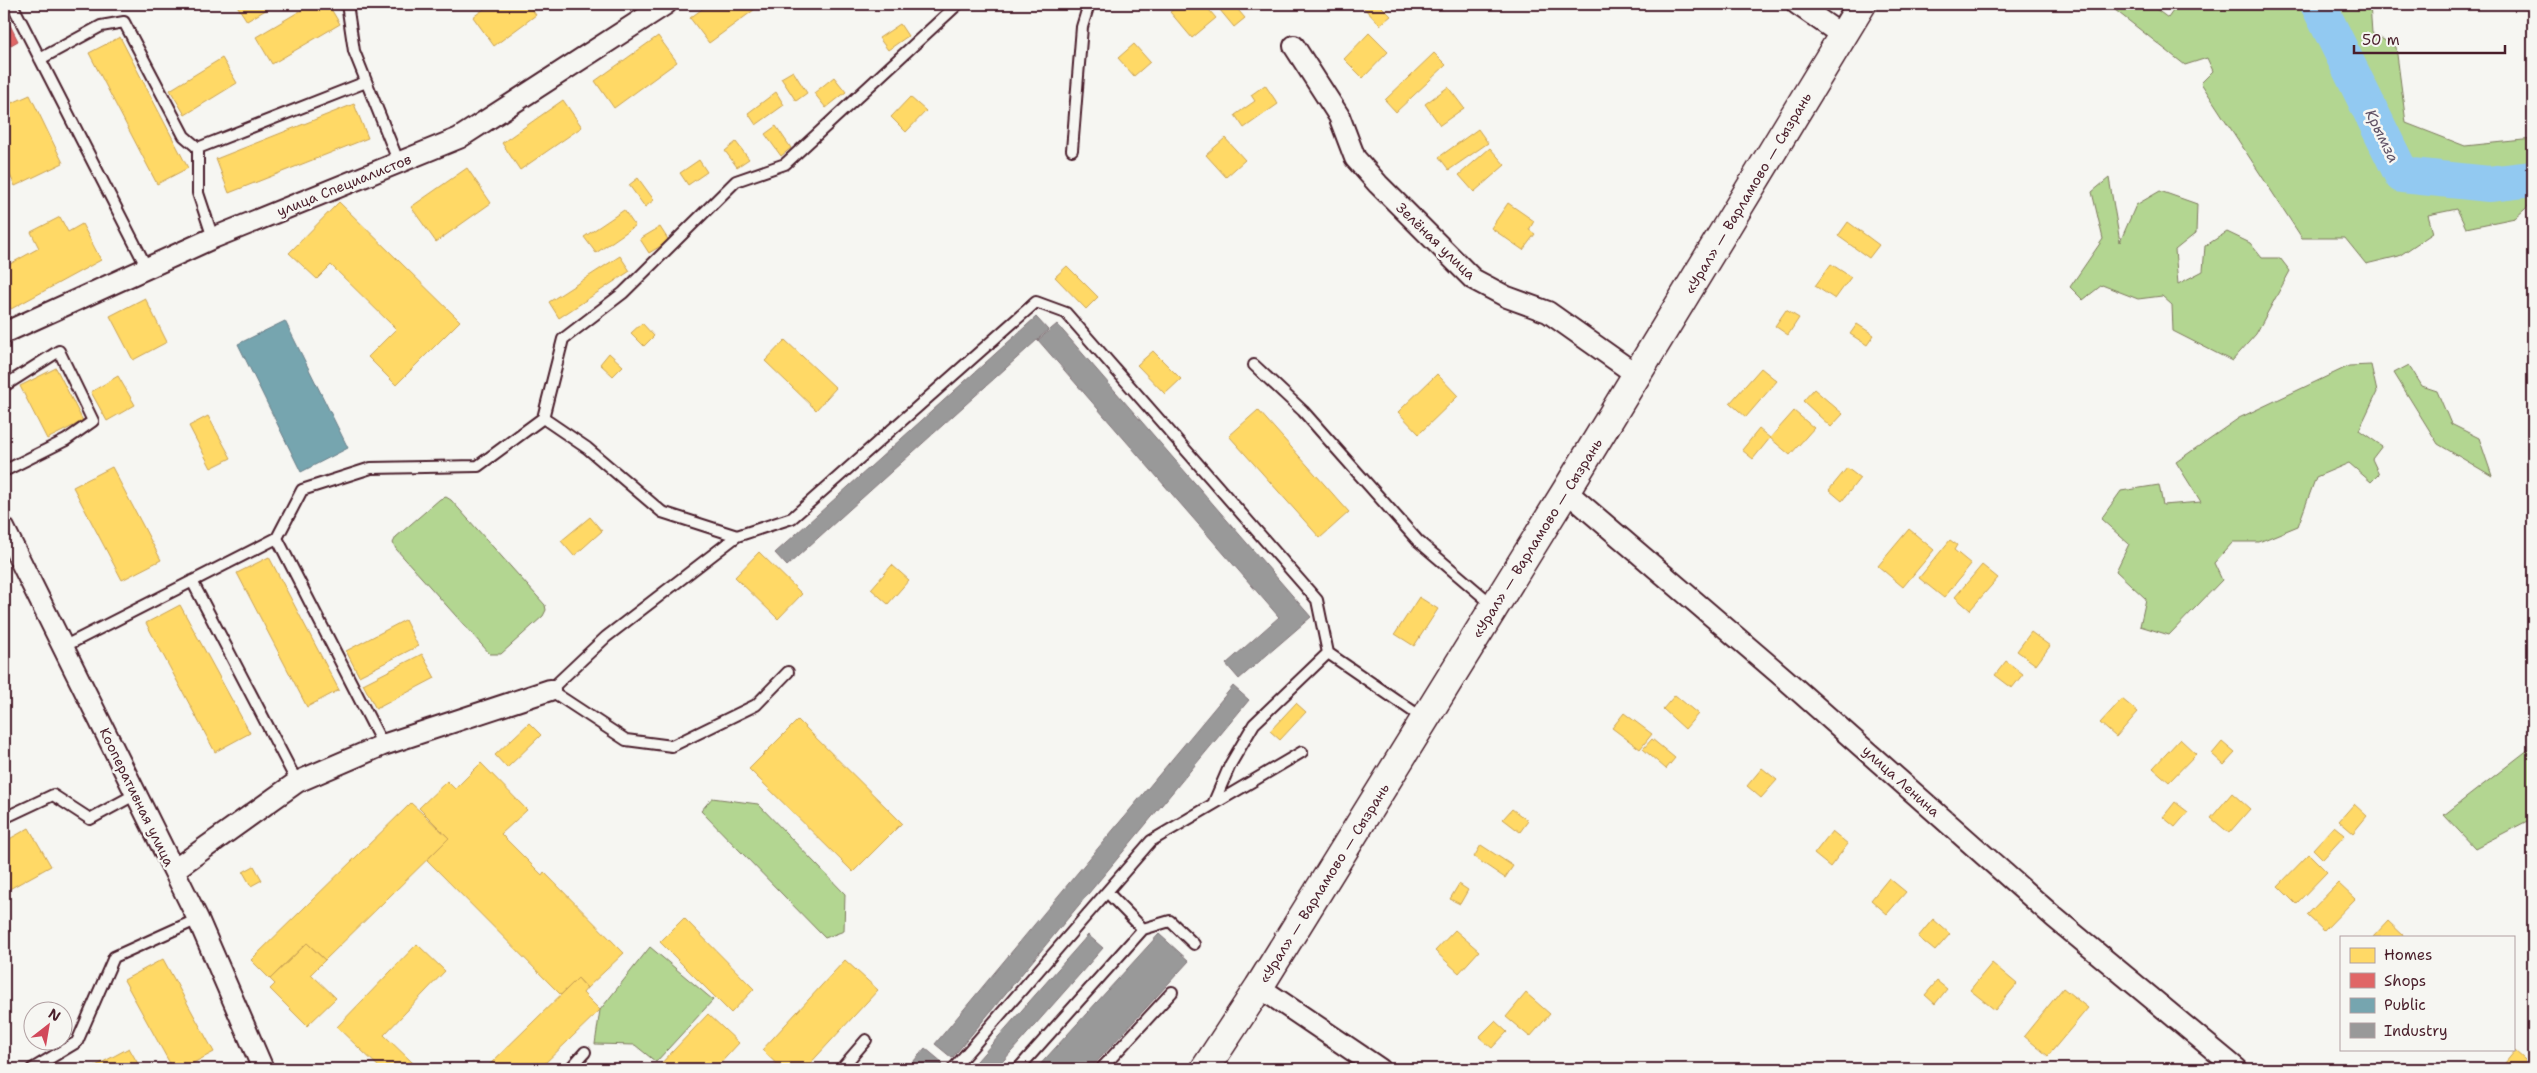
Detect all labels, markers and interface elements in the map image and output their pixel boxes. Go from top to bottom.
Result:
scale bar [2354,22,2506,54]
text: 50 m [2362,30,2400,50]
street label: «Урал» — Варламово — Сызрань [1681,89,1815,297]
water label: Крымза [2360,106,2404,166]
street label: улица Специалистов [274,150,414,220]
street label: Зелёная улица [1393,199,1480,284]
street label: «Урал» — Варламово — Сызрань [1468,435,1606,641]
street label: Кооперативная улица [96,725,179,870]
street label: улица Ленина [1858,741,1944,821]
street label: «Урал» — Варламово — Сызрань [1255,780,1393,986]
legend [2340,936,2514,1050]
text: Homes [2384,945,2432,965]
text: Shops [2384,971,2426,991]
text: Public [2384,995,2426,1015]
north arrow [22,1000,72,1050]
text: N [45,1004,64,1025]
text: Industry [2384,1021,2448,1041]

